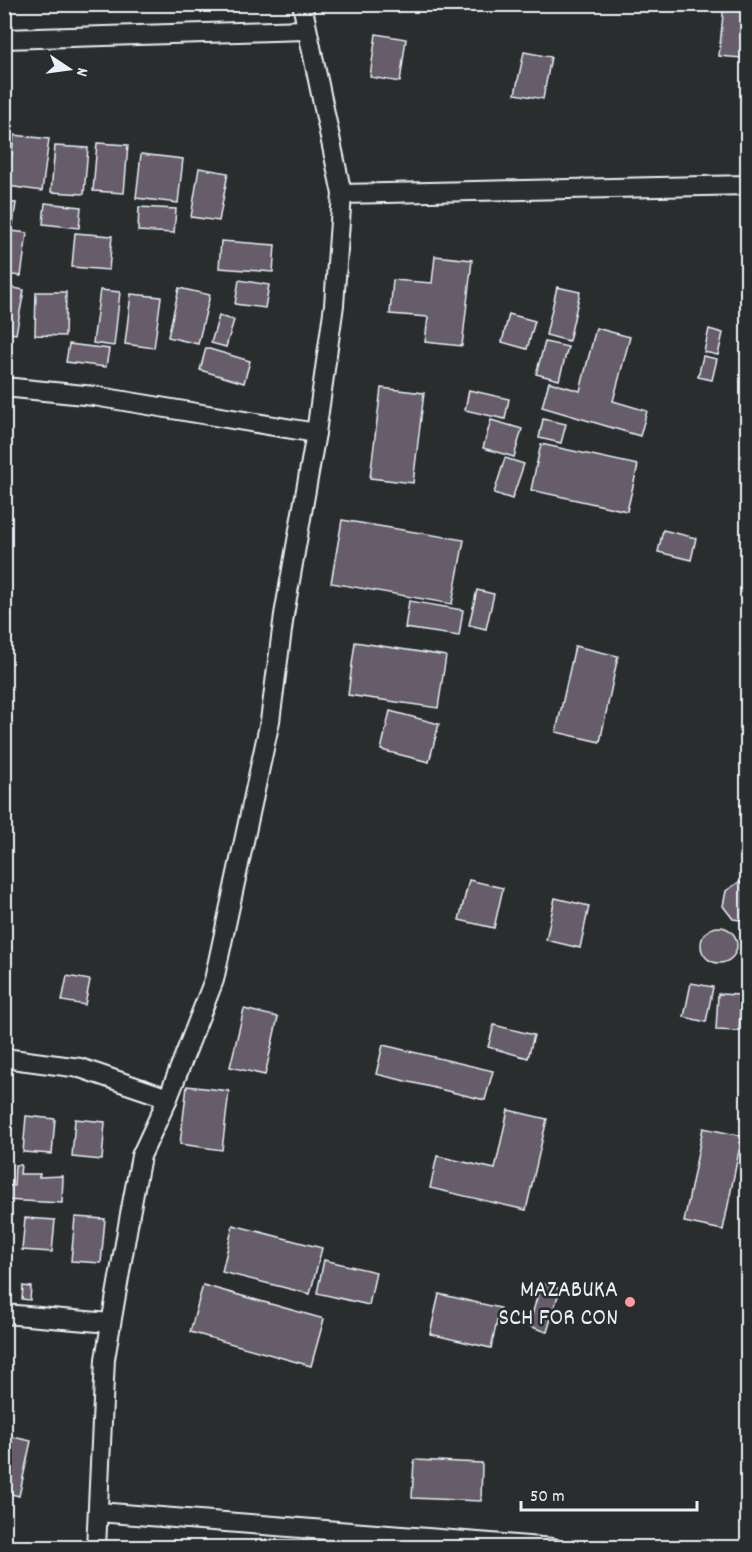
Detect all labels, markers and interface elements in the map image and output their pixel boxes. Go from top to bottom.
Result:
north arrow [39,39,99,99]
text: N [69,65,93,78]
place label: MAZABUKA SCH FOR CON [499,1274,618,1336]
marker: MAZABUKA SCH FOR CON [623,1295,637,1309]
scale bar [521,1474,696,1512]
text: 50 m [530,1485,565,1510]

